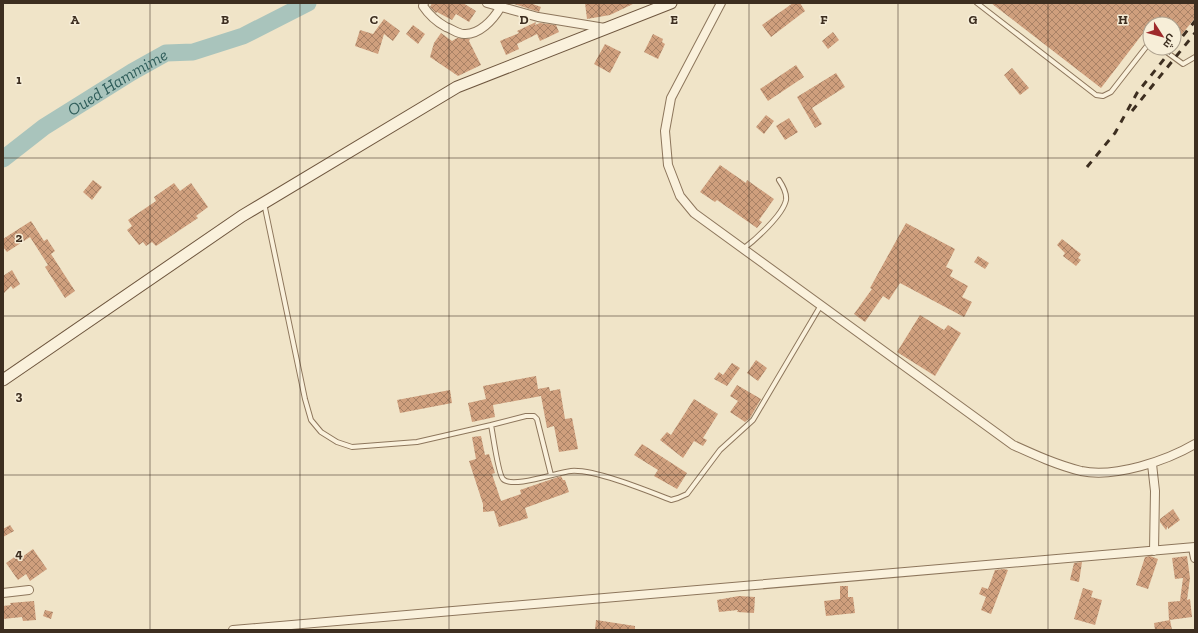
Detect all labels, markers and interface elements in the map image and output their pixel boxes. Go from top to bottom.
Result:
text: A [71,12,80,27]
text: B [221,12,229,27]
text: C [370,12,378,27]
text: D [519,12,529,27]
text: E [670,12,678,27]
text: F [820,12,828,27]
text: G [969,12,978,27]
text: H [1118,12,1128,27]
north arrow [1142,16,1182,56]
text: ش [1160,32,1179,51]
water label: Oued Hammime [64,44,171,120]
text: 1 [16,72,22,87]
text: 2 [16,230,23,245]
text: 3 [16,388,23,403]
text: 4 [15,546,23,561]

